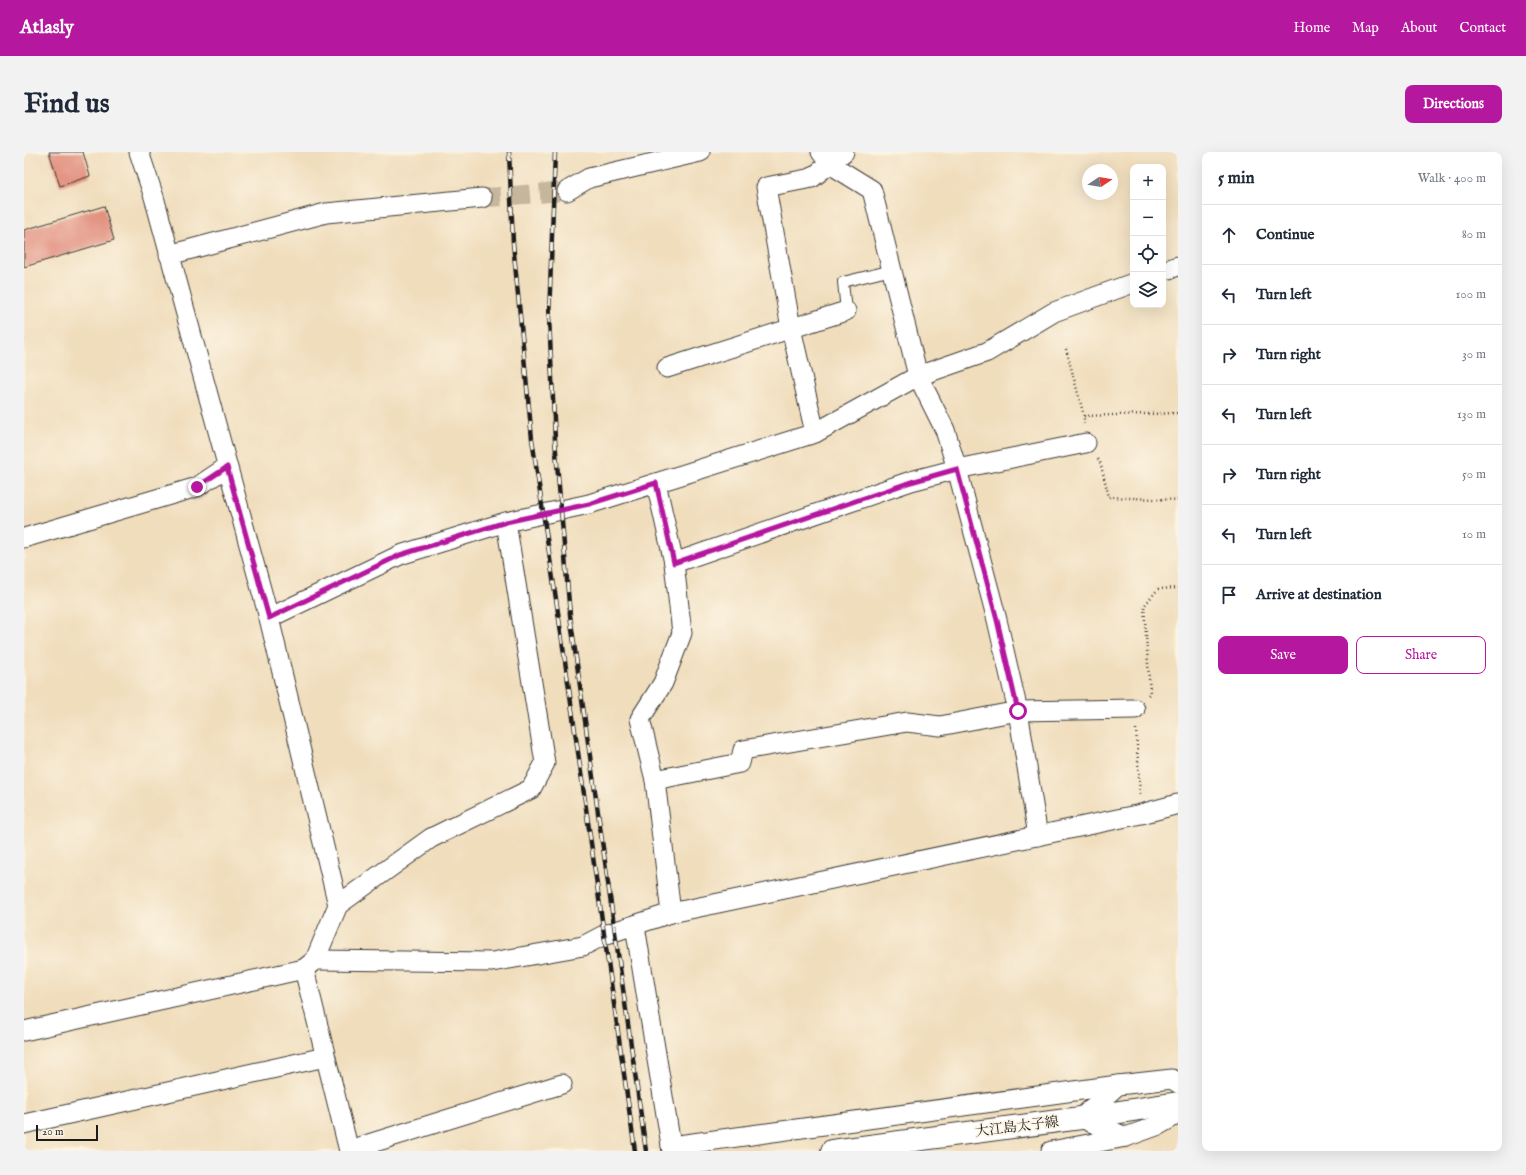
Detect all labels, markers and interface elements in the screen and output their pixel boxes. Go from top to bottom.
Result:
text: Atlasly [20,16,74,40]
text: Home [1294,19,1330,37]
text: Map [1352,19,1379,37]
text: About [1401,19,1437,37]
text: Contact [1459,19,1506,37]
button: Directions [1405,85,1502,123]
text: Find us [24,87,110,122]
north arrow [1082,164,1118,200]
map controls [1130,164,1166,308]
button: + [1130,164,1166,200]
text: 5 min [1218,168,1255,189]
text: Walk · 400 m [1418,170,1486,187]
button: − [1130,200,1166,236]
icon: ahead [1218,224,1240,246]
text: Continue [1256,225,1314,244]
text: 80 m [1462,226,1486,243]
button: locate [1130,236,1166,272]
button: layers [1130,272,1166,308]
icon: left [1218,284,1240,306]
text: Turn left [1256,285,1312,304]
text: 100 m [1456,286,1486,303]
icon: right [1218,344,1240,366]
text: Turn right [1256,345,1321,364]
text: 30 m [1462,346,1486,363]
icon: left [1218,404,1240,426]
text: Turn left [1256,405,1312,424]
text: 130 m [1457,406,1486,423]
icon: right [1218,464,1240,486]
text: Turn right [1256,465,1321,484]
text: 50 m [1462,466,1486,483]
route end [188,478,206,496]
icon: left [1218,524,1240,546]
text: Turn left [1256,525,1312,544]
text: 10 m [1462,526,1486,543]
icon: arrive [1218,584,1240,606]
text: Arrive at destination [1256,585,1382,604]
button: Save [1218,636,1348,674]
button: Share [1356,636,1486,674]
route start [1009,702,1027,720]
street label: 大江島太子線 [974,1113,1060,1141]
scale bar [36,1123,98,1142]
text: 20 m [42,1125,63,1139]

